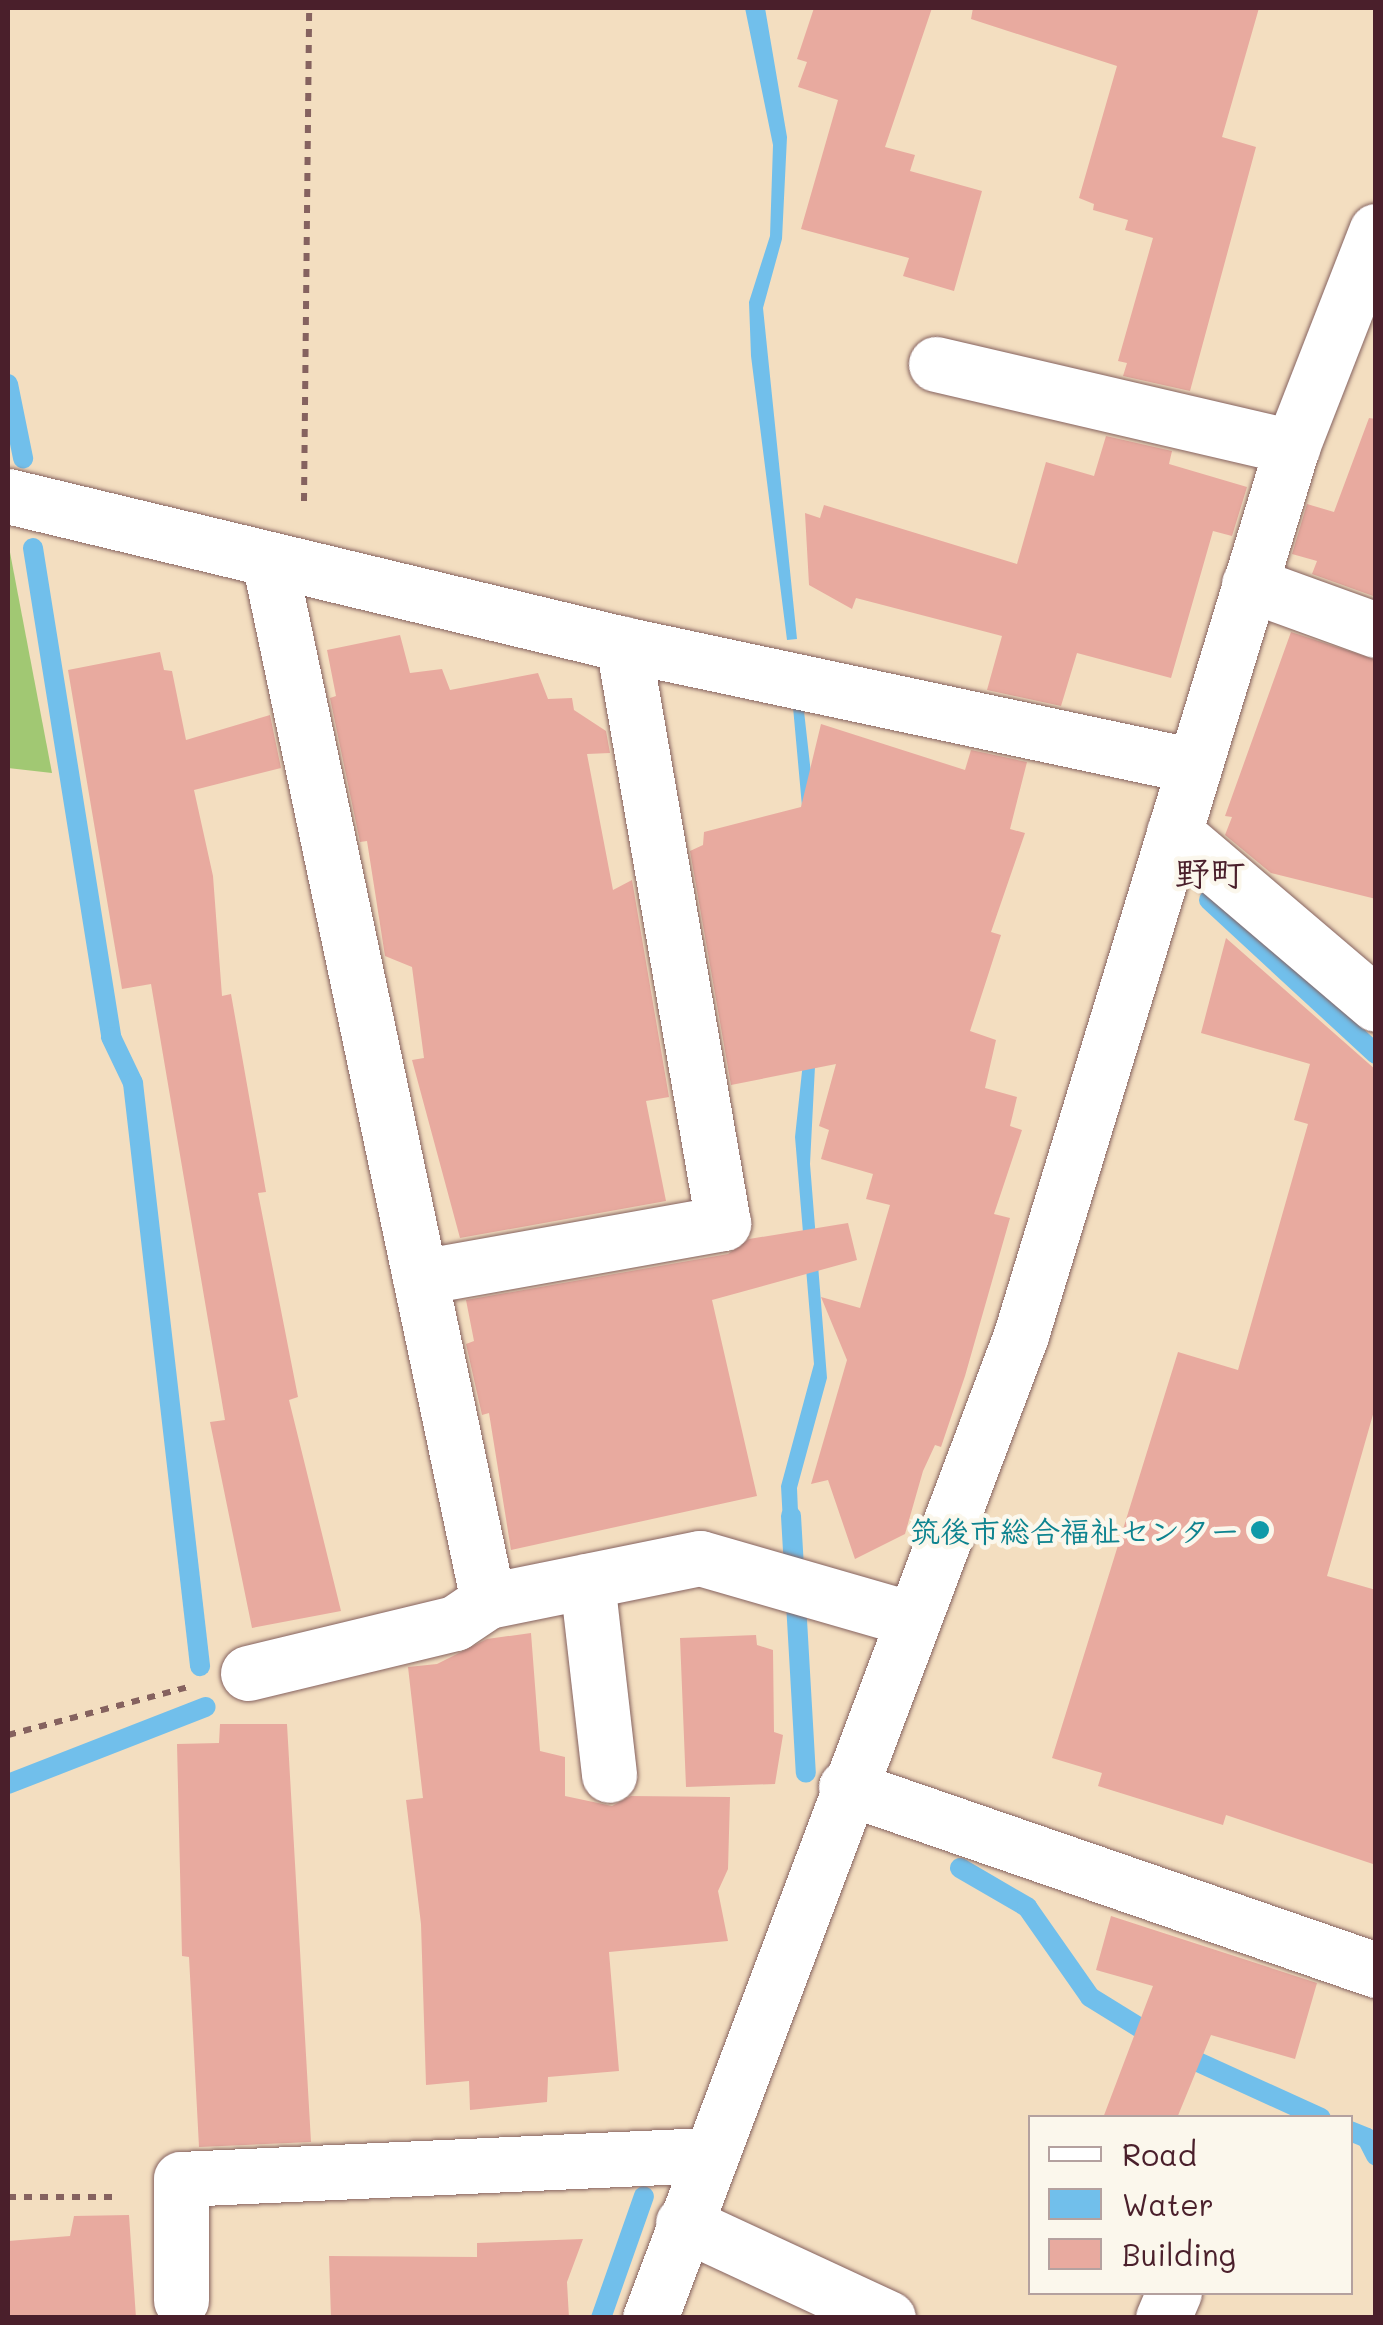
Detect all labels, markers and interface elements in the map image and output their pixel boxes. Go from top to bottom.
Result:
district label: 野町 [1175,851,1245,893]
place label: 筑後市総合福祉センター [910,1512,1240,1548]
marker: 筑後市総合福祉センター [1249,1519,1271,1541]
legend [1028,2115,1353,2295]
text: Road [1122,2134,1197,2174]
text: Water [1122,2184,1214,2224]
text: Building [1122,2234,1236,2274]

